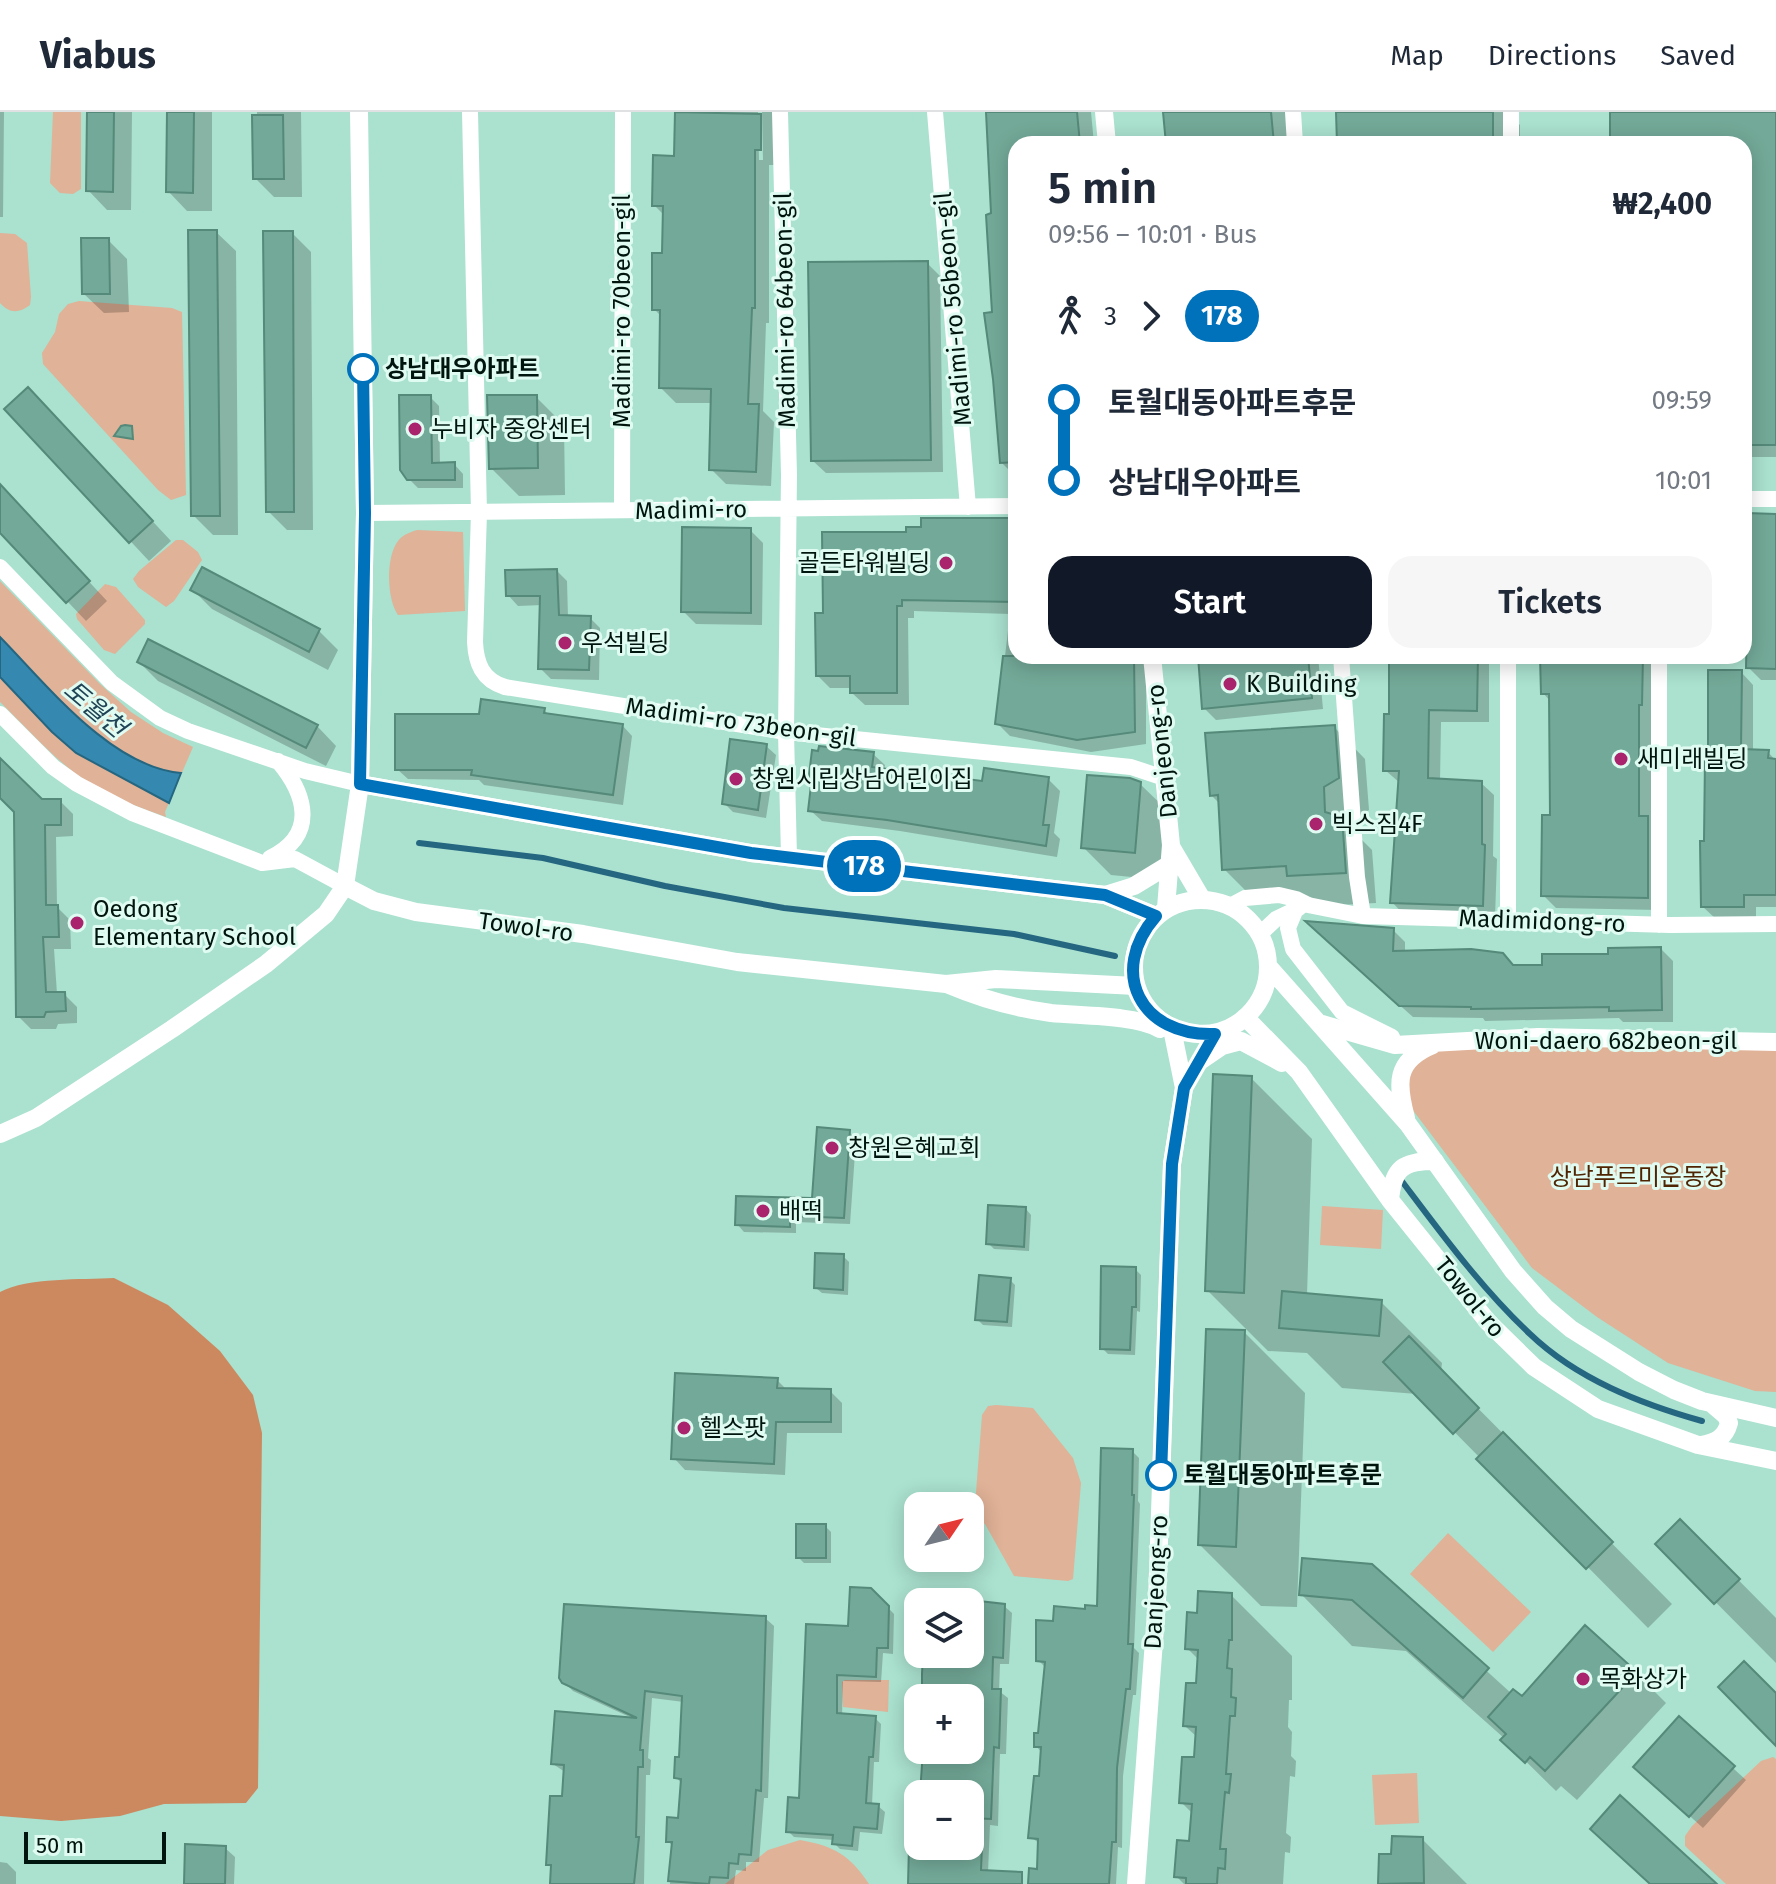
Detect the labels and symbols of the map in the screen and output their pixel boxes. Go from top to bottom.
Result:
street label: Madimi-ro 56beon-gil [929,191,977,427]
street label: Madimi-ro 64beon-gil [769,192,801,428]
street label: Madimi-ro 70beon-gil [608,194,636,428]
marker: 상남대우아파트 [348,354,378,384]
place label: 상남대우아파트 [385,355,540,383]
place label: 누비자 중앙센터 [431,415,592,443]
marker: 누비자 중앙센터 [406,420,424,438]
street label: Madimi-ro [635,495,747,525]
place label: 골든타워빌딩 [798,549,930,577]
marker: 골든타워빌딩 [937,554,955,572]
place label: 우석빌딩 [581,629,669,657]
marker: 우석빌딩 [556,634,574,652]
place label: K Building [1246,670,1357,698]
water label: 토월천 [58,674,135,746]
marker: K Building [1221,675,1239,693]
street label: Danjeong-ro [1141,683,1183,819]
street label: Madimi-ro 73beon-gil [624,692,858,752]
place label: 새미래빌딩 [1637,745,1747,773]
marker: 새미래빌딩 [1612,750,1630,768]
place label: 창원시립상남어린이집 [752,765,973,793]
marker: 창원시립상남어린이집 [727,770,745,788]
place label: 빅스짐4F [1332,810,1423,838]
marker: 빅스짐4F [1307,815,1325,833]
line badge: 178 [818,840,910,892]
place label: Oedong Elementary School [93,895,296,951]
street label: Madimidong-ro [1458,904,1626,938]
street label: Towol-ro [477,907,575,947]
marker: Oedong Elementary School [68,914,86,932]
street label: Woni-daero 682beon-gil [1475,1027,1737,1055]
place label: 창원은혜교회 [848,1134,980,1162]
marker: 창원은혜교회 [823,1139,841,1157]
park label: 상남푸르미운동장 [1550,1163,1726,1191]
place label: 배떡 [779,1197,823,1225]
marker: 배떡 [754,1202,772,1220]
street label: Towol-ro [1429,1251,1511,1343]
place label: 헬스팟 [700,1414,766,1442]
marker: 헬스팟 [675,1419,693,1437]
marker: 토월대동아파트후문 [1146,1460,1176,1490]
place label: 토월대동아파트후문 [1183,1461,1382,1489]
north arrow [904,1492,984,1572]
street label: Danjeong-ro [1138,1514,1174,1650]
place label: 목화상가 [1599,1665,1687,1693]
marker: 목화상가 [1574,1670,1592,1688]
scale bar [24,1828,166,1864]

